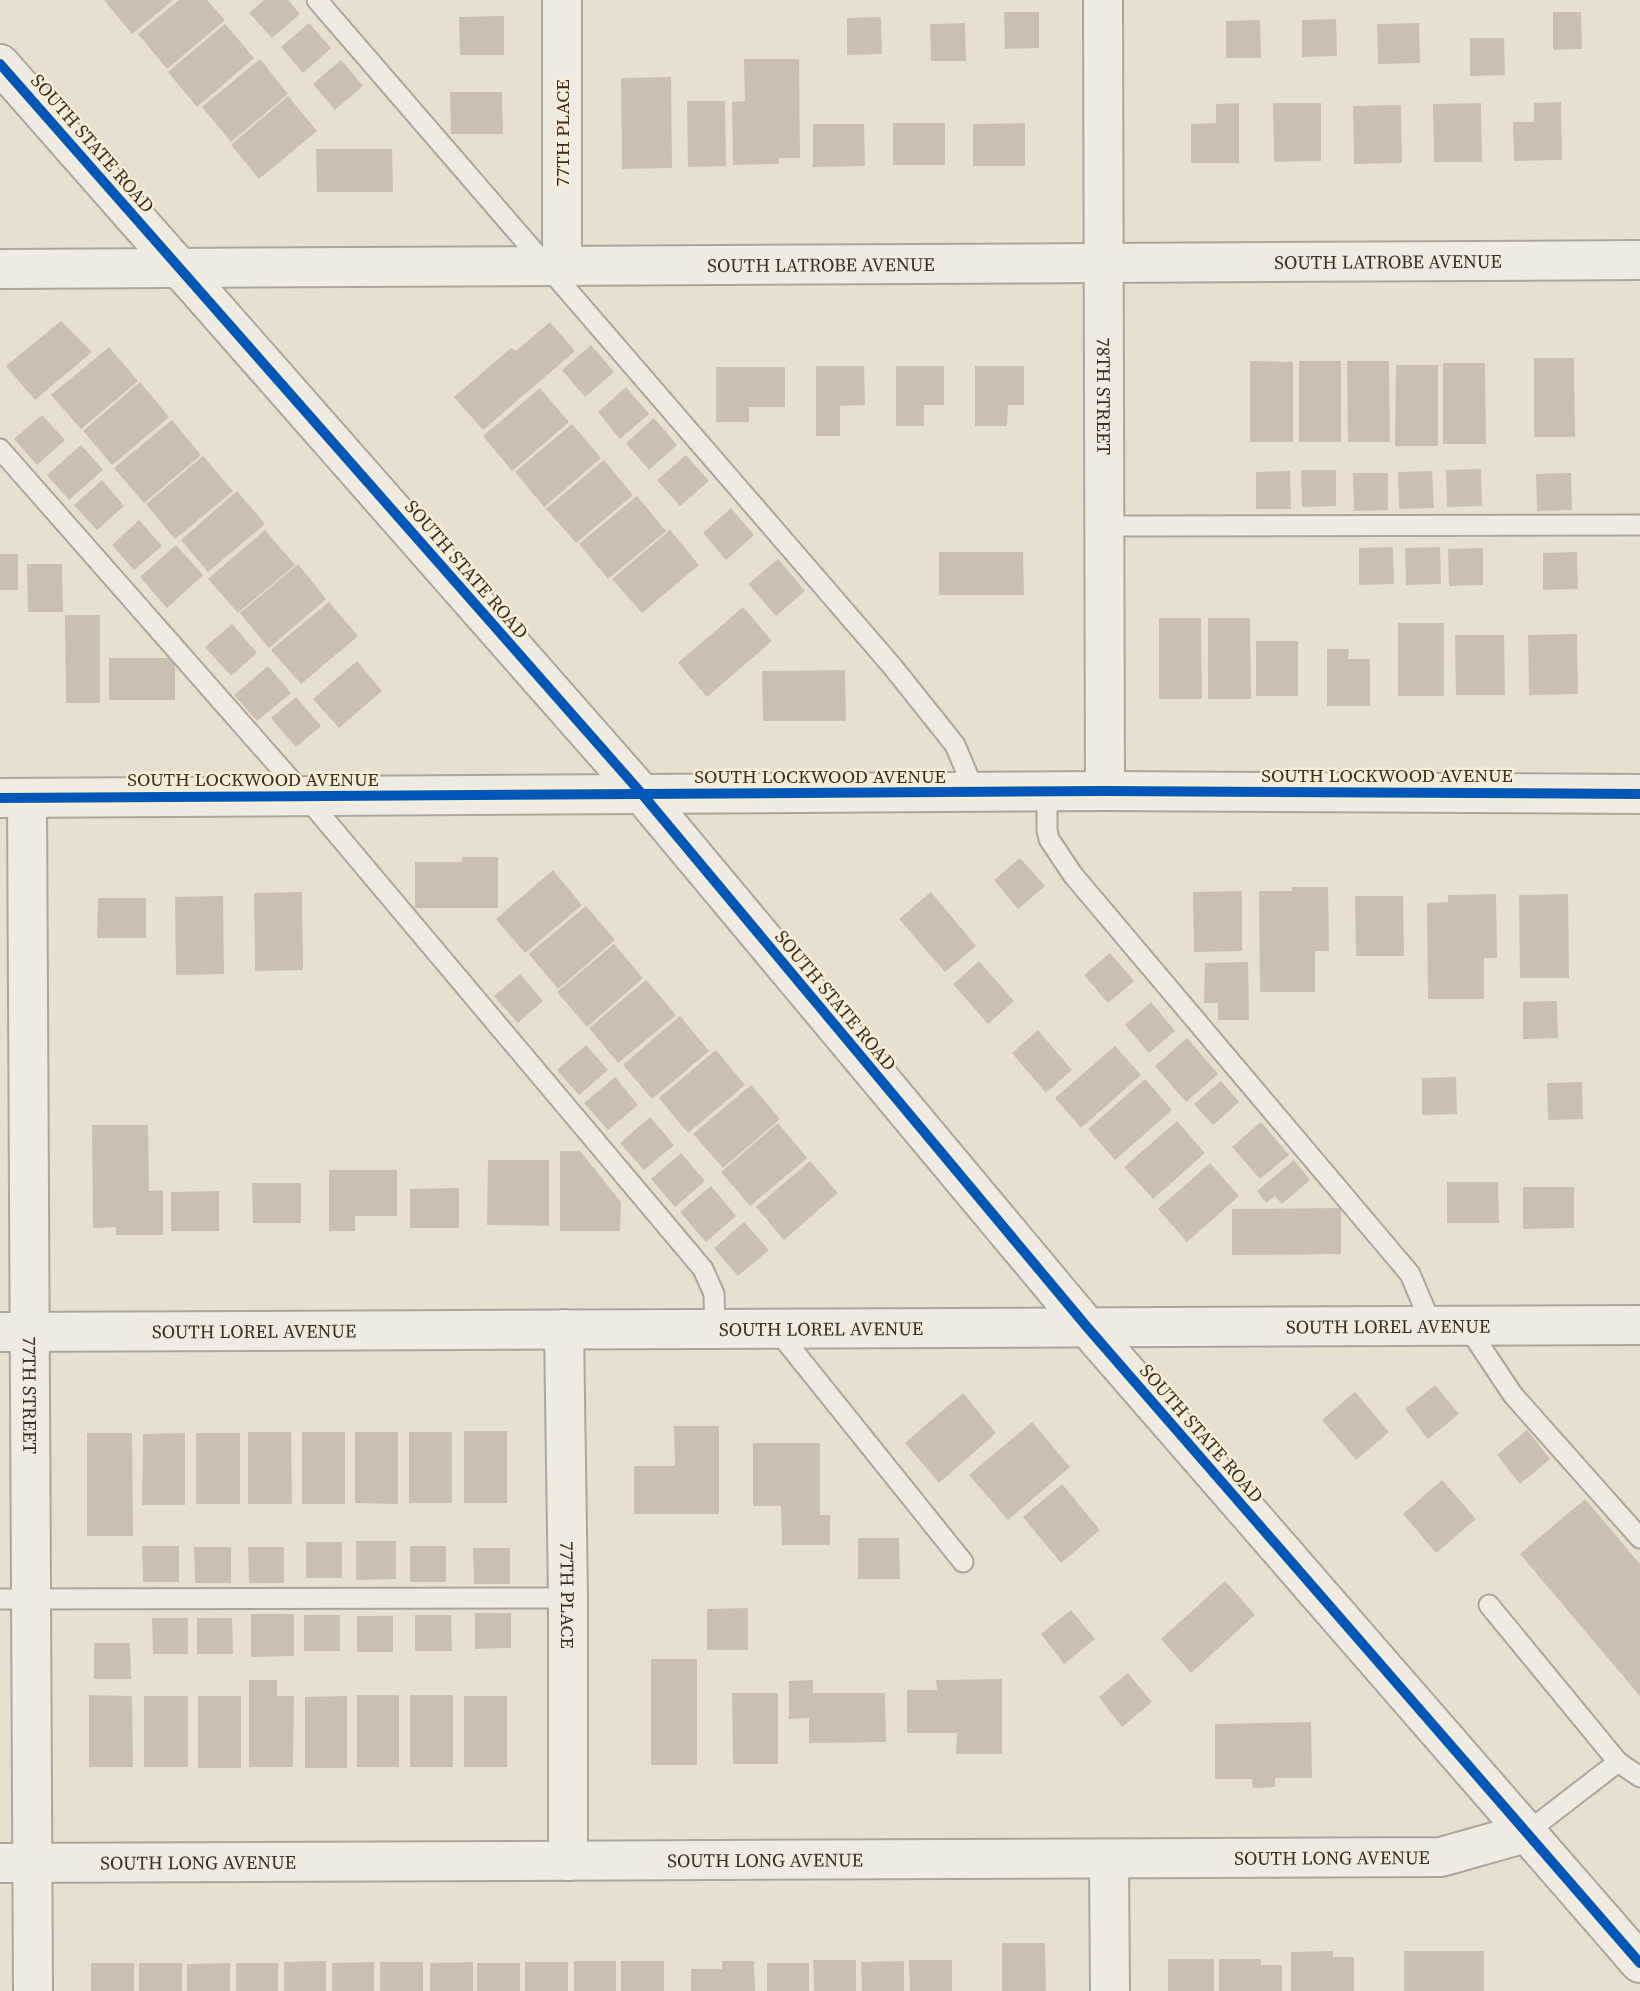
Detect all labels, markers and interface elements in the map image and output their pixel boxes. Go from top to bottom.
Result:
street label: SOUTH STATE ROAD [25,68,161,218]
street label: 77TH PLACE [549,79,575,187]
street label: SOUTH LATROBE AVENUE [1274,248,1502,275]
street label: SOUTH LATROBE AVENUE [707,251,935,278]
street label: 78TH STREET [1091,337,1117,455]
street label: SOUTH STATE ROAD [399,494,535,644]
street label: SOUTH LOCKWOOD AVENUE [1261,762,1513,788]
street label: SOUTH LOCKWOOD AVENUE [694,763,946,789]
street label: SOUTH LOCKWOOD AVENUE [127,766,379,792]
street label: SOUTH STATE ROAD [769,924,903,1076]
street label: SOUTH LOREL AVENUE [1286,1313,1490,1340]
street label: SOUTH LOREL AVENUE [719,1315,923,1342]
street label: SOUTH LOREL AVENUE [152,1317,356,1344]
street label: 77TH STREET [17,1336,43,1454]
street label: SOUTH STATE ROAD [1134,1358,1270,1508]
street label: 77TH PLACE [554,1541,581,1649]
street label: SOUTH LONG AVENUE [1234,1844,1430,1871]
street label: SOUTH LONG AVENUE [667,1846,863,1873]
street label: SOUTH LONG AVENUE [100,1849,296,1876]

